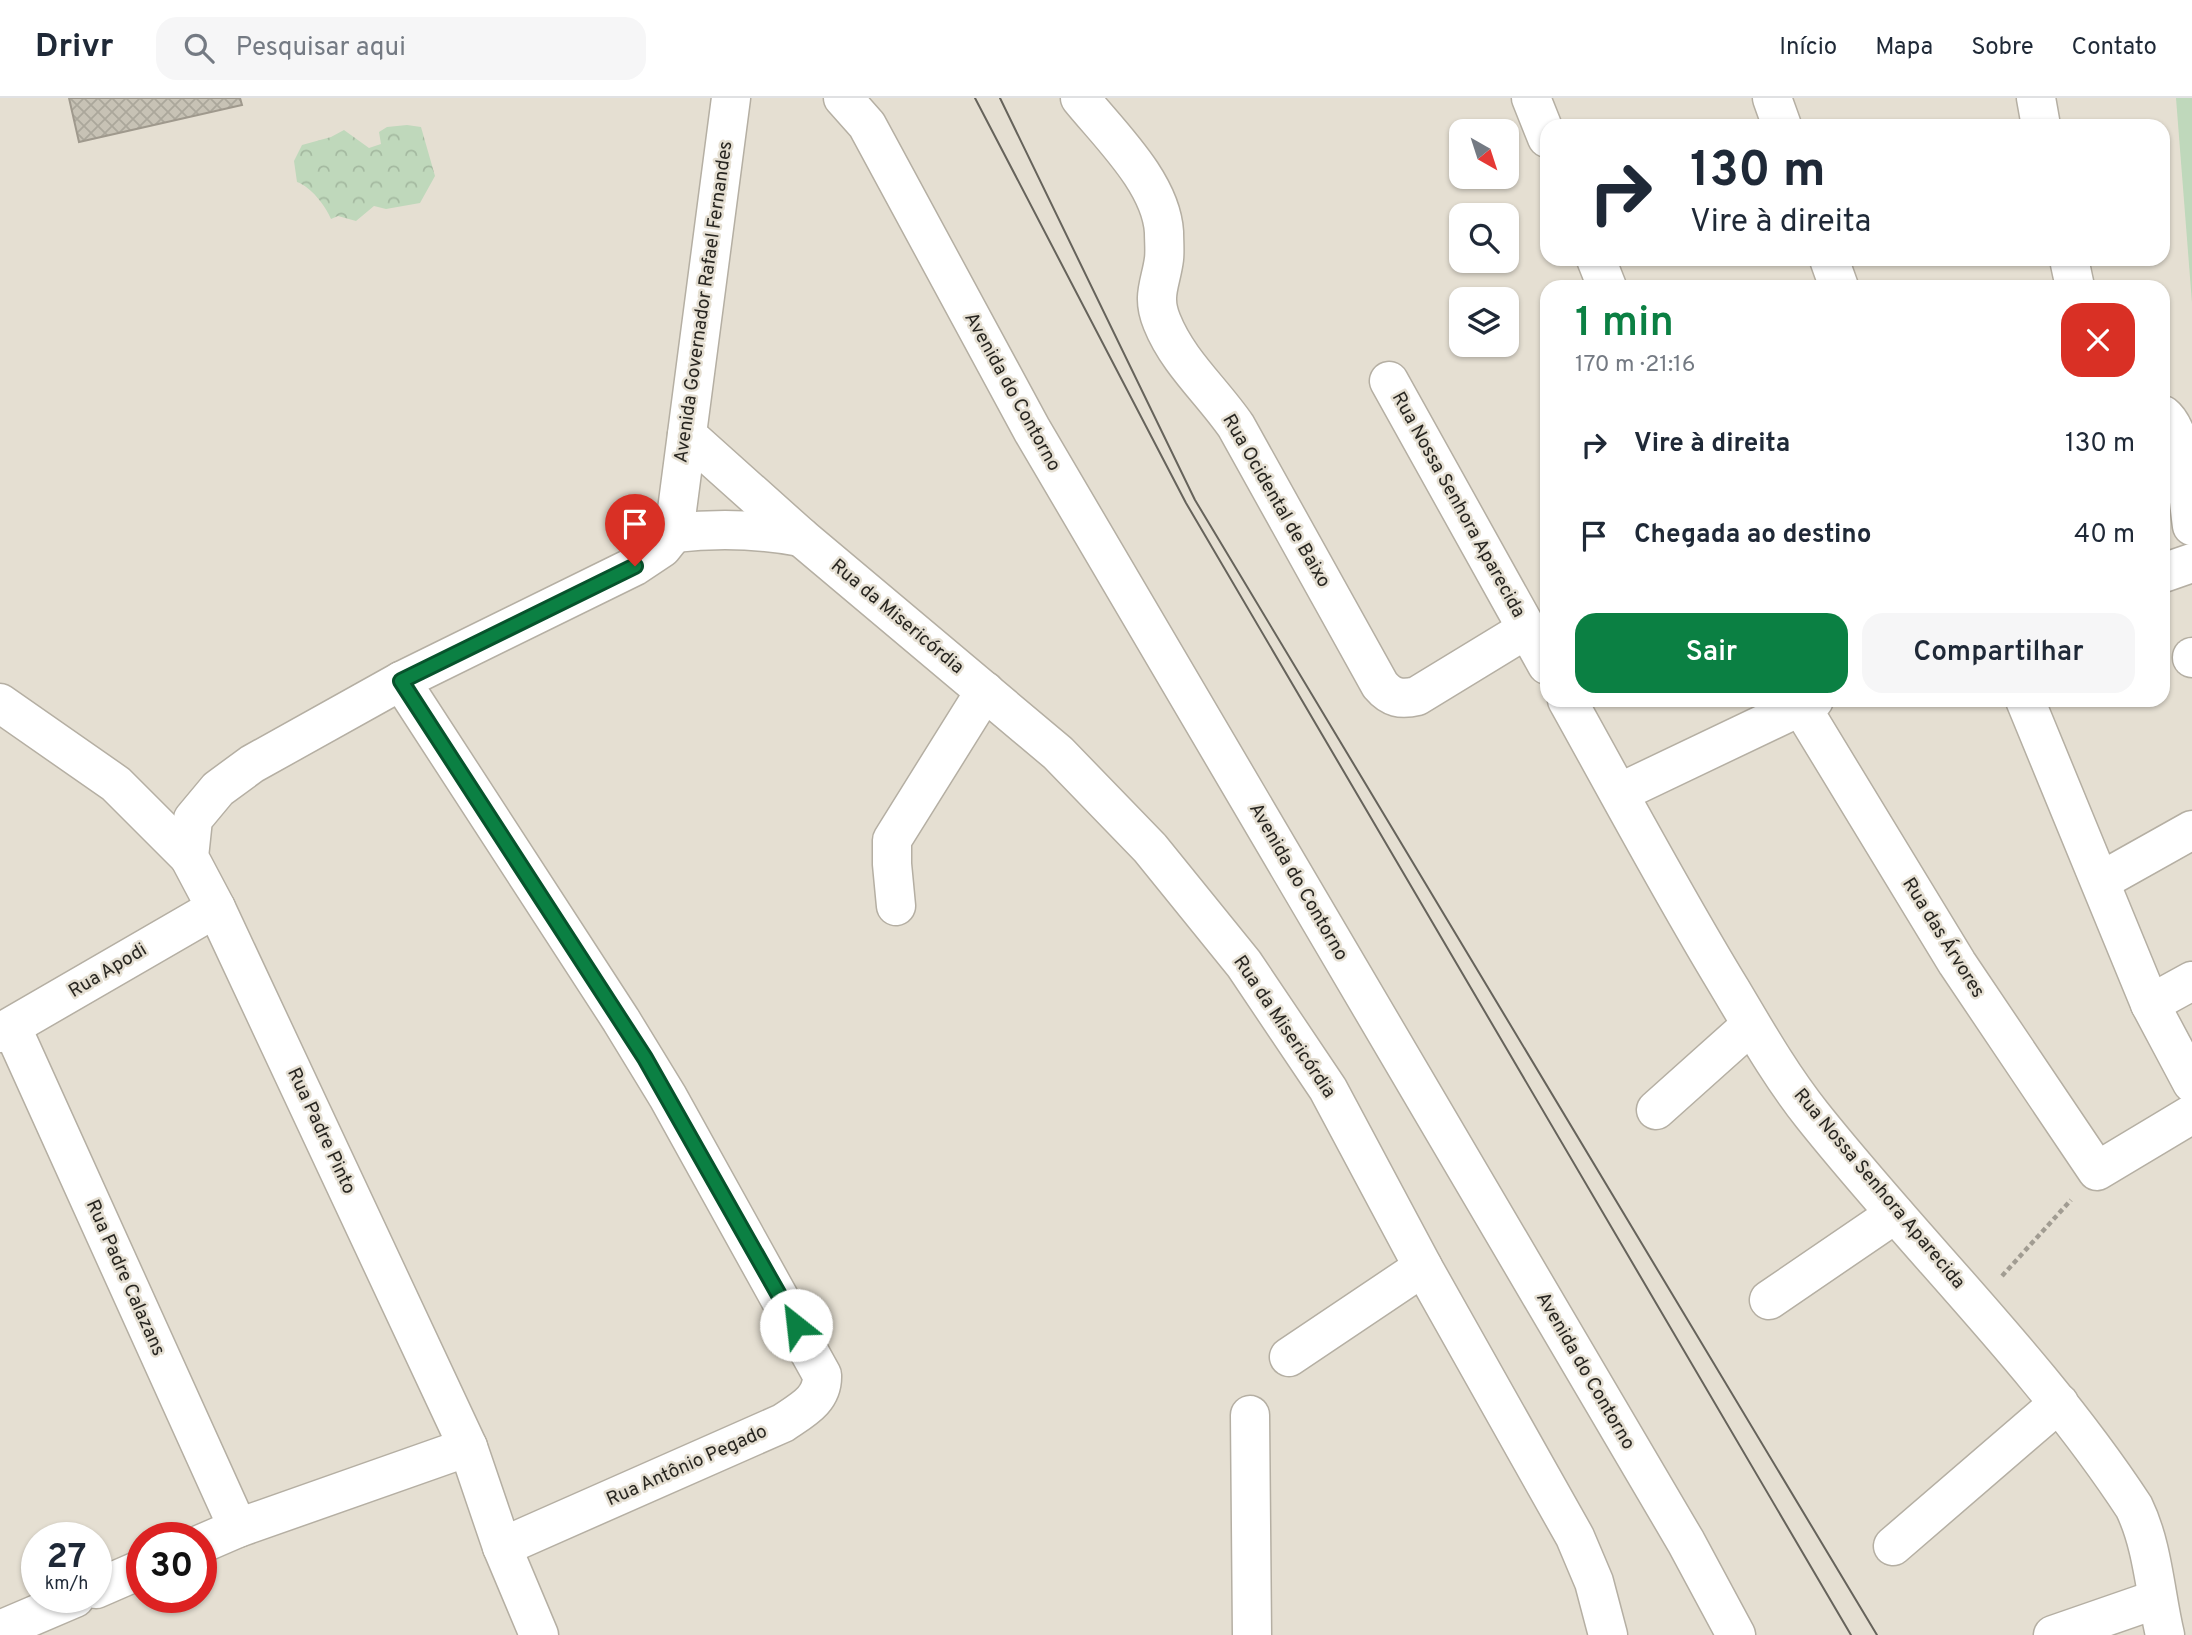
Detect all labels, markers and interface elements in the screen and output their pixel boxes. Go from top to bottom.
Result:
search box [156,17,646,80]
text: Drivr [35,27,114,69]
icon: search [180,29,218,67]
text: Pesquisar aqui [236,32,406,65]
text: Início [1779,33,1837,63]
text: Mapa [1875,33,1933,63]
text: Sobre [1971,33,2034,63]
text: Contato [2072,33,2157,63]
north arrow [1449,119,1519,189]
map controls [1449,119,1519,357]
street label: Avenida Governador Rafael Fernandes [670,139,738,465]
text: 130 m [1690,142,1826,204]
icon: right [1575,147,1666,238]
button: search [1449,203,1519,273]
text: Vire à direita [1690,203,1871,243]
button: layers [1449,287,1519,357]
text: 1 min [1575,298,1674,351]
button: close [2061,303,2135,377]
street label: Avenida do Contorno [958,308,1066,476]
text: 170 m · 21:16 [1575,351,1695,380]
street label: Rua Nossa Senhora Aparecida [1386,388,1530,622]
street label: Rua Ocidental de Baixo [1217,410,1335,592]
icon: right [1575,426,1613,464]
text: Vire à direita [1634,428,1790,461]
text: 130 m [2065,428,2135,461]
pin [605,494,665,566]
icon: arrive [616,505,654,543]
icon: arrive [1575,517,1613,555]
text: Chegada ao destino [1634,519,1871,552]
text: 40 m [2074,519,2135,552]
street label: Rua da Misericórdia [825,554,969,680]
button: Sair [1575,613,1848,693]
button: Compartilhar [1862,613,2135,693]
street label: Avenida do Contorno [1243,799,1353,965]
street label: Rua das Árvores [1896,873,1990,1003]
street label: Rua Apodi [64,938,152,1004]
street label: Rua da Misericórdia [1227,951,1341,1103]
street label: Rua Padre Pinto [281,1064,361,1198]
street label: Rua Nossa Senhora Aparecida [1788,1084,1970,1294]
street label: Rua Padre Calazans [80,1196,170,1360]
position arrow [759,1288,833,1362]
street label: Avenida do Contorno [1530,1288,1640,1454]
street label: Rua Antônio Pegado [603,1420,771,1512]
speed limit sign: 30 [126,1522,217,1613]
text: 27 [47,1536,86,1580]
text: km/h [45,1573,88,1596]

